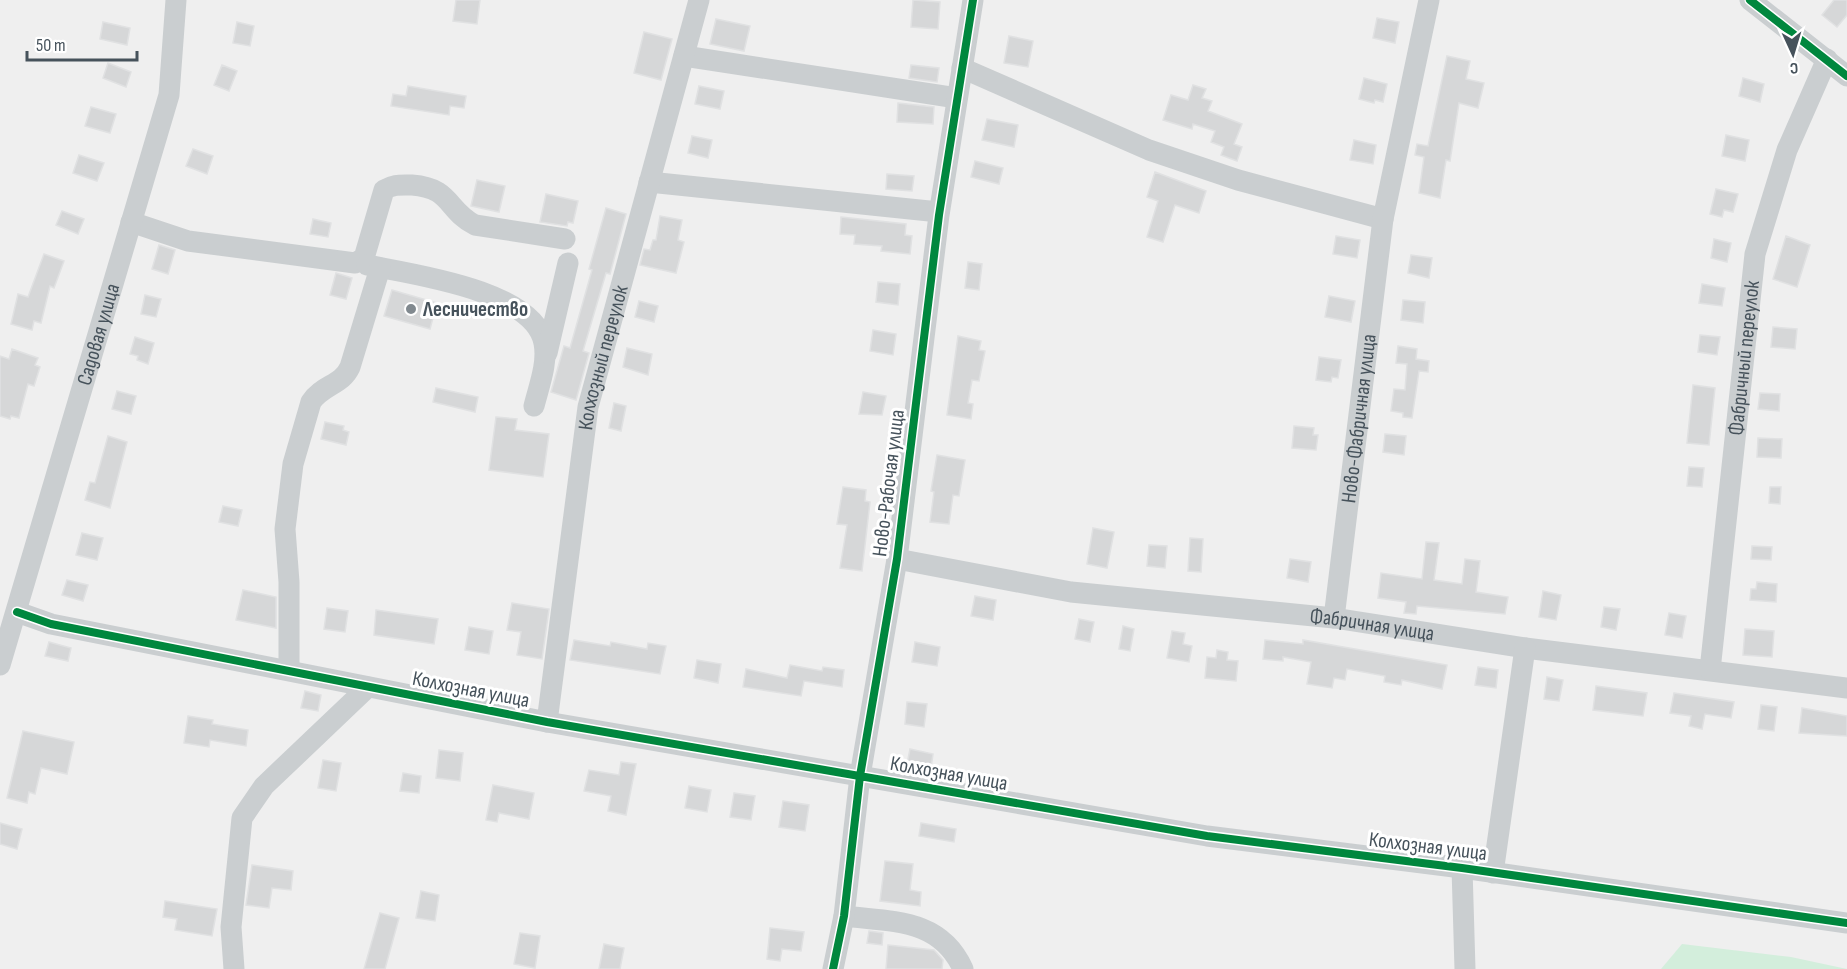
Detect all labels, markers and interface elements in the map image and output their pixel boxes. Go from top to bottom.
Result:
scale bar [27,24,136,62]
north arrow [1763,24,1823,84]
text: 50 m [36,35,66,56]
text: С [1789,58,1799,77]
street label: Фабричный переулок [1723,279,1765,437]
street label: Садовая улица [72,281,125,388]
street label: Колхозный переулок [573,282,634,432]
place label: Лесничество [422,297,528,322]
marker: Лесничество [404,302,418,316]
street label: Ново-Фабричная улица [1336,333,1382,504]
street label: Ново-Рабочая улица [867,408,910,558]
street label: Фабричная улица [1309,604,1436,647]
street label: Колхозная улица [410,666,532,713]
street label: Колхозная улица [888,751,1010,796]
street label: Колхозная улица [1368,827,1488,866]

